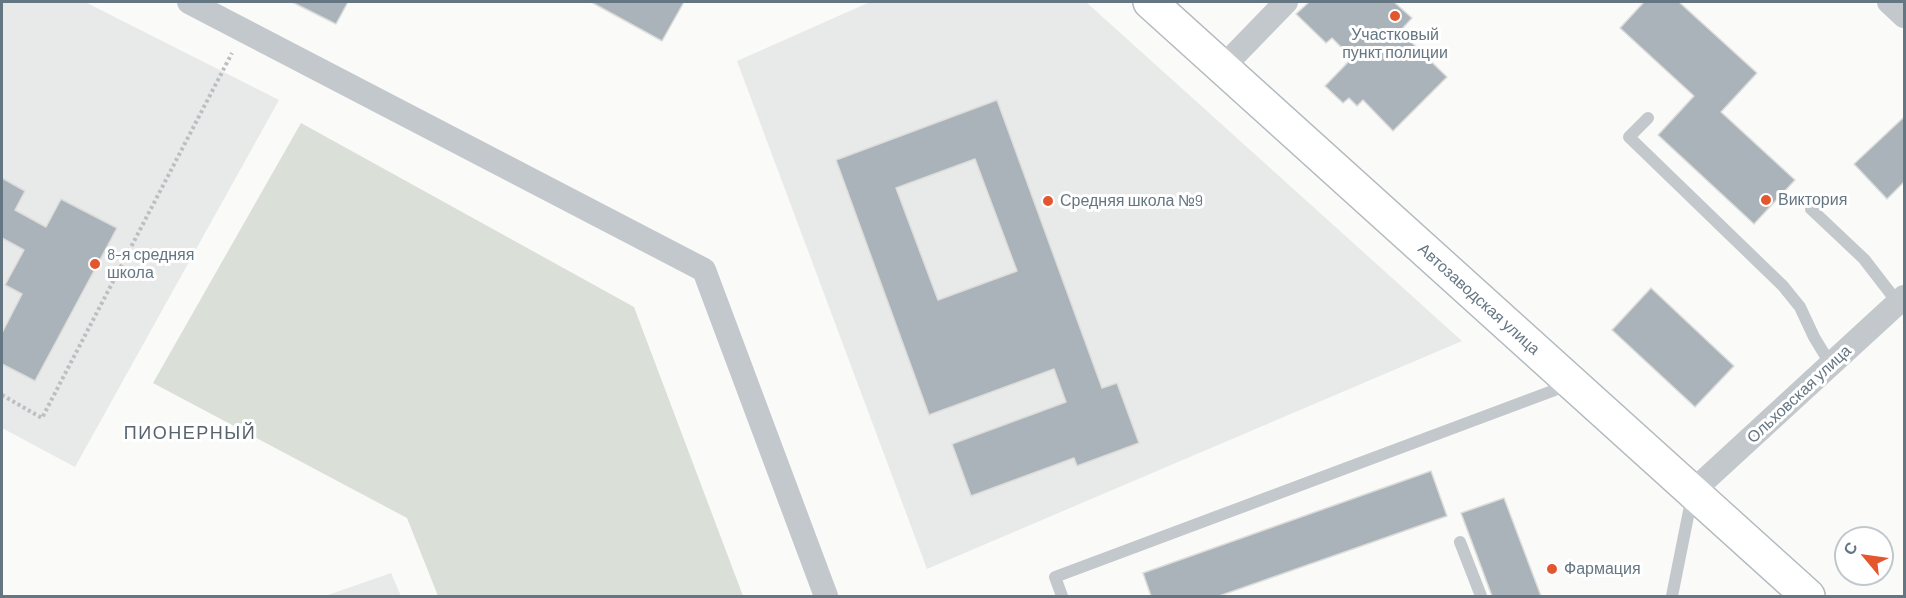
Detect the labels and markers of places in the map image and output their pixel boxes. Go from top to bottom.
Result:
marker: Участковый пункт полиции [1388,9,1402,23]
place label: Участковый пункт полиции [1342,25,1448,63]
place label: Виктория [1778,190,1847,210]
place label: Средняя школа №9 [1060,191,1203,211]
marker: Виктория [1759,193,1773,207]
marker: Средняя школа №9 [1041,194,1055,208]
place label: 8-я средняя школа [107,245,194,283]
marker: 8-я средняя школа [88,257,102,271]
place label: Фармация [1564,559,1641,579]
marker: Фармация [1545,562,1559,576]

